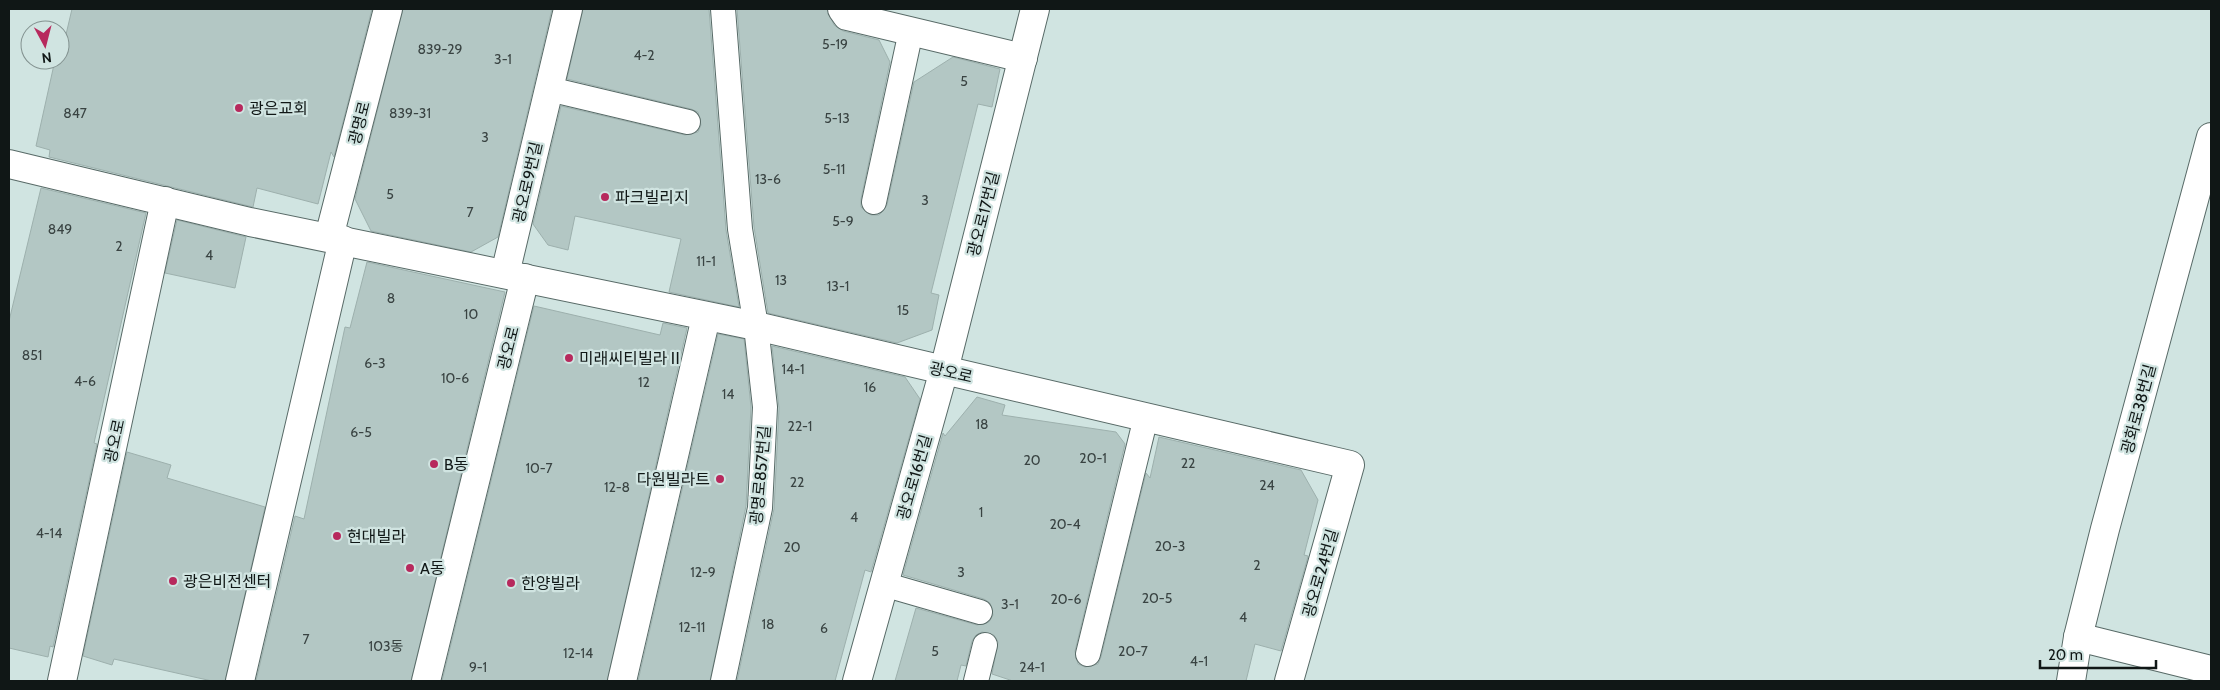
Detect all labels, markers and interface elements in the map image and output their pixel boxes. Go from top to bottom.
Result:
north arrow [20,20,70,70]
house number: 5-19 [822,35,848,53]
house number: 839-29 [418,40,463,58]
house number: 4-2 [633,46,655,64]
text: N [41,48,53,67]
house number: 3-1 [494,50,512,68]
house number: 5 [960,72,968,90]
place label: 광은교회 [249,99,308,118]
street label: 광명로 [345,99,374,147]
marker: 광은교회 [233,102,245,114]
house number: 847 [63,104,87,122]
house number: 839-31 [389,104,431,122]
house number: 5-13 [824,109,850,127]
house number: 3 [481,128,489,146]
street label: 광오로9번길 [509,140,546,225]
house number: 5-11 [823,160,845,178]
house number: 13-6 [755,170,781,188]
street label: 광오로17번길 [964,170,1003,259]
house number: 5 [386,185,394,203]
place label: 파크빌리지 [615,188,689,207]
marker: 파크빌리지 [599,191,611,203]
house number: 3 [921,191,929,209]
house number: 7 [466,203,474,221]
house number: 5-9 [832,212,854,230]
house number: 849 [48,220,72,238]
house number: 2 [115,237,123,255]
house number: 4 [205,246,213,264]
house number: 11-1 [696,252,716,270]
house number: 13 [775,271,787,289]
house number: 13-1 [827,277,849,295]
house number: 8 [387,289,395,307]
house number: 15 [897,301,909,319]
house number: 10 [464,305,478,323]
street label: 광오로 [494,324,523,372]
house number: 851 [22,346,42,364]
place label: 미래씨티빌라Ⅱ [579,349,683,368]
marker: 미래씨티빌라Ⅱ [563,352,575,364]
house number: 6-3 [364,354,386,372]
street label: 광오로 [927,358,975,387]
house number: 14-1 [782,360,804,378]
street label: 광화로38번길 [2117,362,2160,456]
house number: 10-6 [441,369,469,387]
house number: 4-6 [74,372,96,390]
house number: 12 [638,373,650,391]
house number: 16 [864,378,876,396]
house number: 14 [722,385,734,403]
house number: 18 [975,415,989,433]
street label: 광오로 [101,417,128,465]
house number: 22-1 [788,417,812,435]
house number: 6-5 [350,423,372,441]
street label: 광명로857번길 [747,424,774,526]
street label: 광오로16번길 [893,432,936,522]
house number: 20-1 [1079,449,1107,467]
house number: 20 [1023,451,1041,469]
house number: 22 [1181,454,1195,472]
place label: B동 [444,455,469,474]
marker: B동 [428,458,440,470]
house number: 10-7 [525,459,553,477]
place label: 다원빌라트 [636,470,710,489]
marker: 다원빌라트 [714,473,726,485]
house number: 22 [790,473,804,491]
house number: 24 [1259,476,1275,494]
house number: 12-8 [604,478,630,496]
house number: 1 [979,503,983,521]
house number: 4 [850,508,858,526]
house number: 20-4 [1049,515,1081,533]
house number: 4-14 [36,524,62,542]
place label: 현대빌라 [347,527,406,546]
street label: 광오로24번길 [1299,527,1342,620]
marker: 현대빌라 [331,530,343,542]
house number: 20-3 [1155,537,1185,555]
house number: 20 [783,538,801,556]
house number: 2 [1253,556,1261,574]
place label: A동 [420,559,445,578]
marker: A동 [404,562,416,574]
house number: 12-9 [690,563,716,581]
house number: 3 [957,563,965,581]
place label: 광은비전센터 [183,572,271,591]
place label: 한양빌라 [521,574,580,593]
marker: 광은비전센터 [167,575,179,587]
marker: 한양빌라 [505,577,517,589]
house number: 20-5 [1142,589,1172,607]
house number: 20-6 [1051,590,1082,608]
house number: 3-1 [1001,595,1019,613]
house number: 4 [1239,608,1247,626]
house number: 18 [761,615,775,633]
house number: 12-11 [679,618,705,636]
house number: 6 [820,619,828,637]
house number: 7 [302,630,310,648]
house number: 103동 [369,637,404,655]
scale bar [2040,638,2156,670]
house number: 5 [931,642,939,660]
house number: 20-7 [1118,642,1148,660]
house number: 12-14 [563,644,593,662]
text: 20 m [2048,646,2083,664]
house number: 4-1 [1190,652,1208,670]
house number: 9-1 [469,658,487,676]
house number: 24-1 [1019,658,1045,676]

